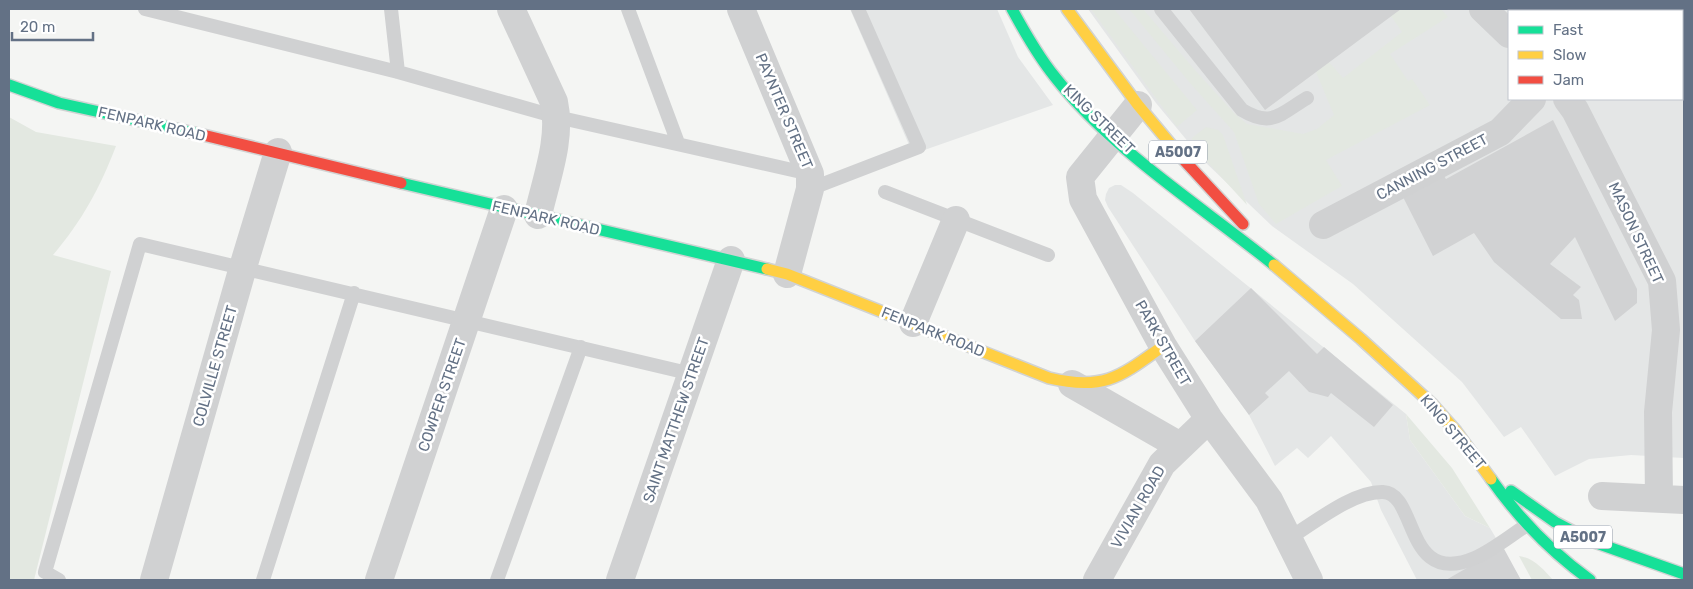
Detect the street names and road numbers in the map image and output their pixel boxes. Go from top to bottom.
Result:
street label: PAYNTER STREET [751,50,817,172]
street label: KING STREET [1060,81,1139,158]
street label: FENPARK ROAD [96,103,208,145]
street label: CANNING STREET [1373,130,1491,204]
road number: A5007 [1149,140,1207,163]
street label: MASON STREET [1605,179,1668,287]
street label: FENPARK ROAD [490,197,602,239]
street label: PARK STREET [1131,297,1195,389]
street label: COLVILLE STREET [189,303,241,429]
street label: FENPARK ROAD [879,303,987,361]
street label: SAINT MATTHEW STREET [639,335,713,505]
street label: COWPER STREET [414,336,470,454]
street label: KING STREET [1417,391,1490,473]
street label: VIVIAN ROAD [1107,463,1169,551]
road number: A5007 [1554,526,1612,548]

